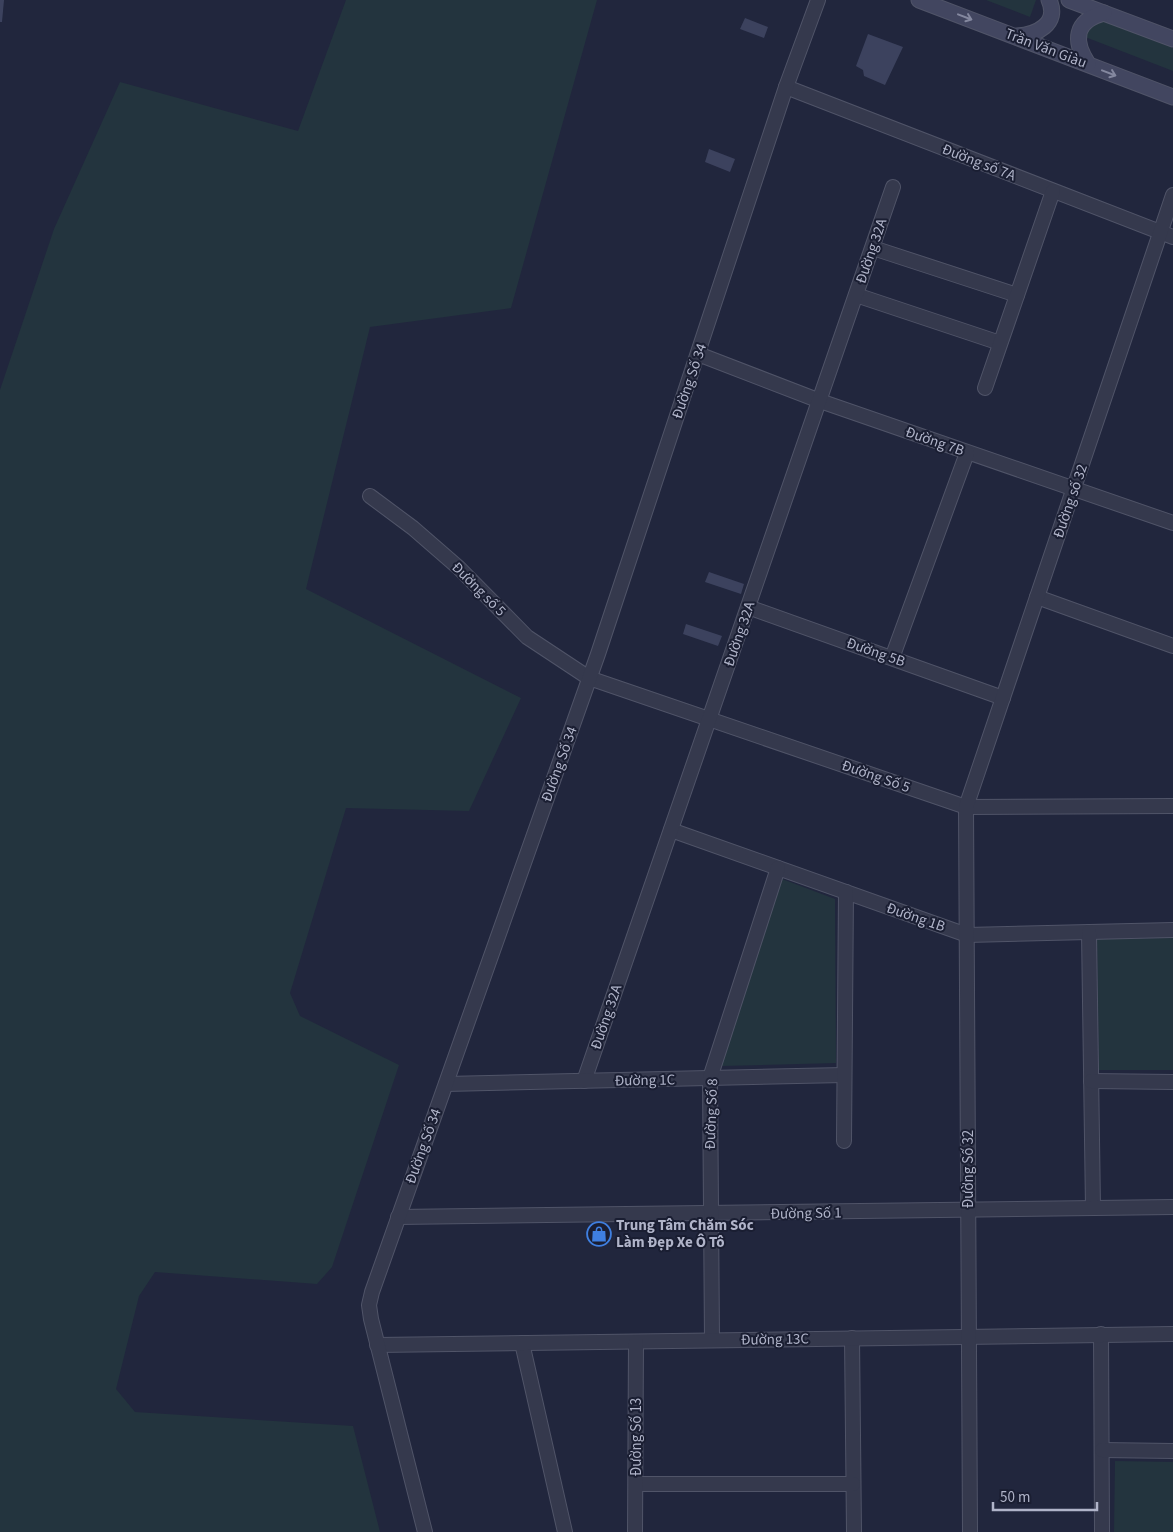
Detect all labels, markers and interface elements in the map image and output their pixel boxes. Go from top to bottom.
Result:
one-way arrow [957,13,972,22]
street label: Trần Văn Giàu [1002,23,1090,74]
one-way arrow [1101,69,1117,78]
street label: Đường số 7A [939,139,1020,186]
street label: Đường 32A [851,215,893,287]
street label: Đường Số 34 [667,340,712,422]
street label: Đường 7B [903,422,967,461]
street label: Đường số 32 [1048,461,1093,541]
street label: Đường số 5 [447,557,511,621]
street label: Đường 32A [719,598,761,670]
street label: Đường 5B [844,633,908,672]
street label: Đường Số 34 [536,723,583,805]
street label: Đường Số 5 [839,755,913,798]
street label: Đường 1B [884,898,948,937]
street label: Đường 32A [586,981,628,1053]
street label: Đường 1C [615,1069,676,1092]
street label: Đường Số 8 [700,1078,723,1150]
street label: Đường Số 34 [400,1105,447,1187]
street label: Đường Số 32 [958,1130,979,1208]
street label: Đường Số 1 [770,1202,842,1225]
place label: Trung Tâm Chăm Sóc Làm Đẹp Xe Ô Tô [616,1215,754,1253]
shop icon: Trung Tâm Chăm Sóc Làm Đẹp Xe Ô Tô [586,1221,612,1247]
street label: Đường 13C [741,1328,810,1351]
street label: Đường Số 13 [626,1398,647,1476]
scale bar [993,1480,1097,1512]
text: 50 m [1000,1487,1030,1508]

